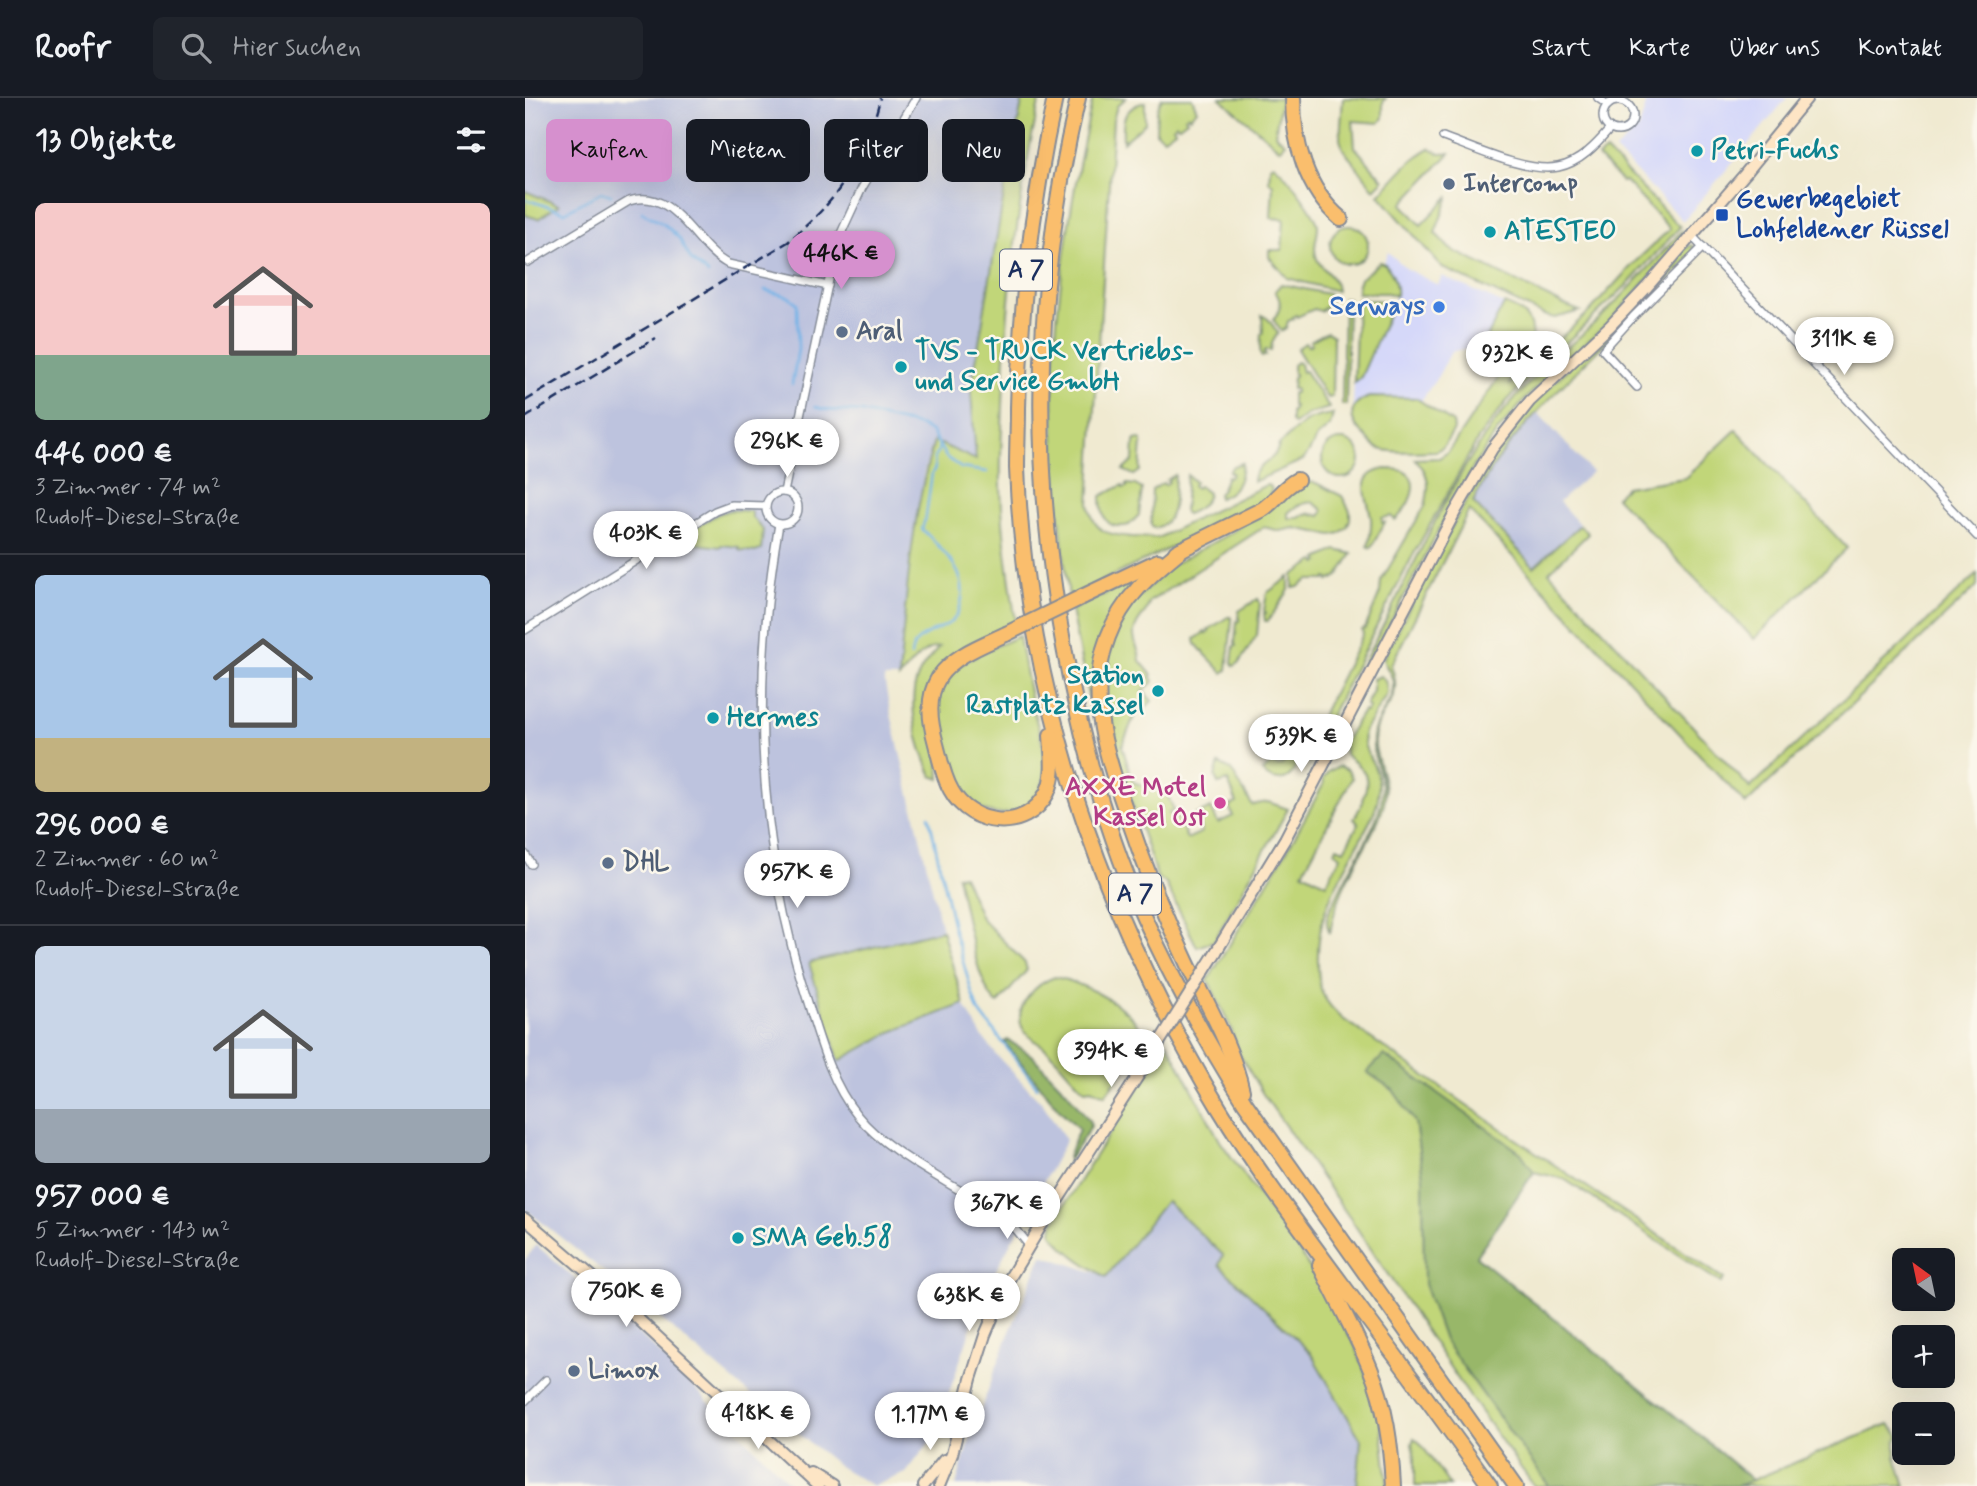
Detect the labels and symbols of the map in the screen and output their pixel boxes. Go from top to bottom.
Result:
place label: Petri-Fuchs [1711,134,1839,168]
marker: Petri-Fuchs [1689,143,1705,159]
place label: Intercomp [1463,167,1578,201]
marker: Intercomp [1441,176,1457,192]
place label: Gewerbegebiet Lohfeldener Rüssel [1736,183,1949,247]
marker: Gewerbegebiet Lohfeldener Rüssel [1714,207,1730,223]
place label: ATESTEO [1504,215,1616,249]
marker: ATESTEO [1482,224,1498,240]
pin: 446K € [784,232,898,291]
road number: A 7 [1000,250,1052,290]
place label: Serways [1330,290,1425,324]
marker: Serways [1431,299,1447,315]
place label: Aral [856,315,902,349]
pin: 311K € [1787,317,1901,377]
marker: Aral [834,324,850,340]
pin: 932K € [1461,331,1575,391]
place label: TVS - TRUCK Vertriebs- und Service GmbH [915,335,1194,399]
marker: TVS - TRUCK Vertriebs- und Service GmbH [893,359,909,375]
pin: 296K € [730,420,844,479]
pin: 403K € [589,512,703,571]
place label: Station Rastplatz Kassel [966,659,1144,723]
marker: Station Rastplatz Kassel [1150,683,1166,699]
place label: Hermes [727,701,819,735]
marker: Hermes [705,710,721,726]
pin: 539K € [1244,714,1358,774]
place label: AXXE Motel Kassel Ost [1065,771,1207,835]
marker: AXXE Motel Kassel Ost [1212,795,1228,811]
place label: DHL [622,846,670,880]
pin: 957K € [740,850,854,910]
marker: DHL [600,855,616,871]
road number: A 7 [1109,874,1161,914]
pin: 394K € [1054,1030,1168,1089]
pin: 367K € [950,1182,1064,1241]
place label: SMA Geb.58 [752,1221,892,1255]
marker: SMA Geb.58 [730,1230,746,1246]
north arrow [1892,1248,1955,1311]
pin: 750K € [569,1270,683,1329]
pin: 638K € [912,1274,1026,1333]
place label: Limox [588,1354,660,1388]
marker: Limox [566,1363,582,1379]
pin: 418K € [701,1392,815,1451]
pin: 1.17M € [865,1392,995,1452]

